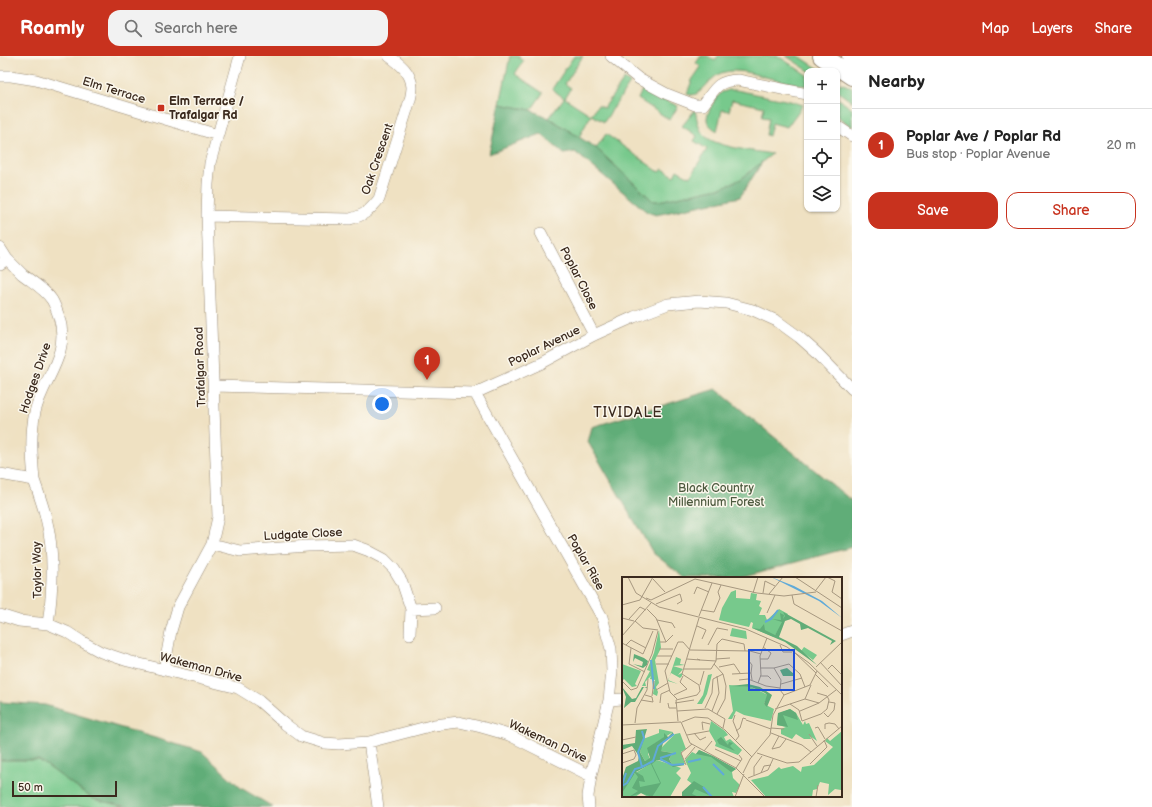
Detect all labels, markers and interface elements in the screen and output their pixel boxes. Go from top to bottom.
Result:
search box [108,10,388,46]
text: Roamly [20,17,84,40]
icon: search [122,17,144,39]
text: Search here [154,19,238,38]
text: Map [981,20,1009,37]
text: Layers [1031,20,1073,37]
text: Share [1095,20,1132,37]
map controls [804,68,840,212]
button: + [804,68,840,104]
text: Nearby [868,72,925,92]
street label: Elm Terrace [80,74,147,107]
place label: Elm Terrace / Trafalgar Rd [169,94,245,123]
marker: Elm Terrace / Trafalgar Rd [156,103,166,113]
button: − [804,104,840,140]
street label: Oak Crescent [358,121,397,197]
text: Poplar Ave / Poplar Rd [906,127,1061,146]
text: 1 [878,137,884,153]
text: 20 m [1106,137,1136,153]
button: locate [804,140,840,176]
text: Bus stop · Poplar Avenue [906,146,1050,162]
button: layers [804,176,840,212]
button: Save [868,192,998,229]
button: Share [1006,192,1136,229]
street label: Poplar Close [556,244,601,312]
street label: Poplar Avenue [506,323,583,370]
street label: Trafalgar Road [192,326,209,407]
street label: Hodges Drive [16,341,55,416]
pin: 1 [414,347,440,380]
your location [372,394,392,414]
district label: TIVIDALE [593,404,663,421]
park label: Black Country Millennium Forest [668,481,764,510]
street label: Ludgate Close [263,525,343,544]
street label: Poplar Rise [564,532,608,593]
street label: Taylor Way [29,541,45,599]
inset map [622,577,842,797]
street label: Wakeman Drive [158,649,244,686]
street label: Wakeman Drive [506,717,589,766]
scale bar [12,779,117,798]
text: 50 m [18,781,43,794]

